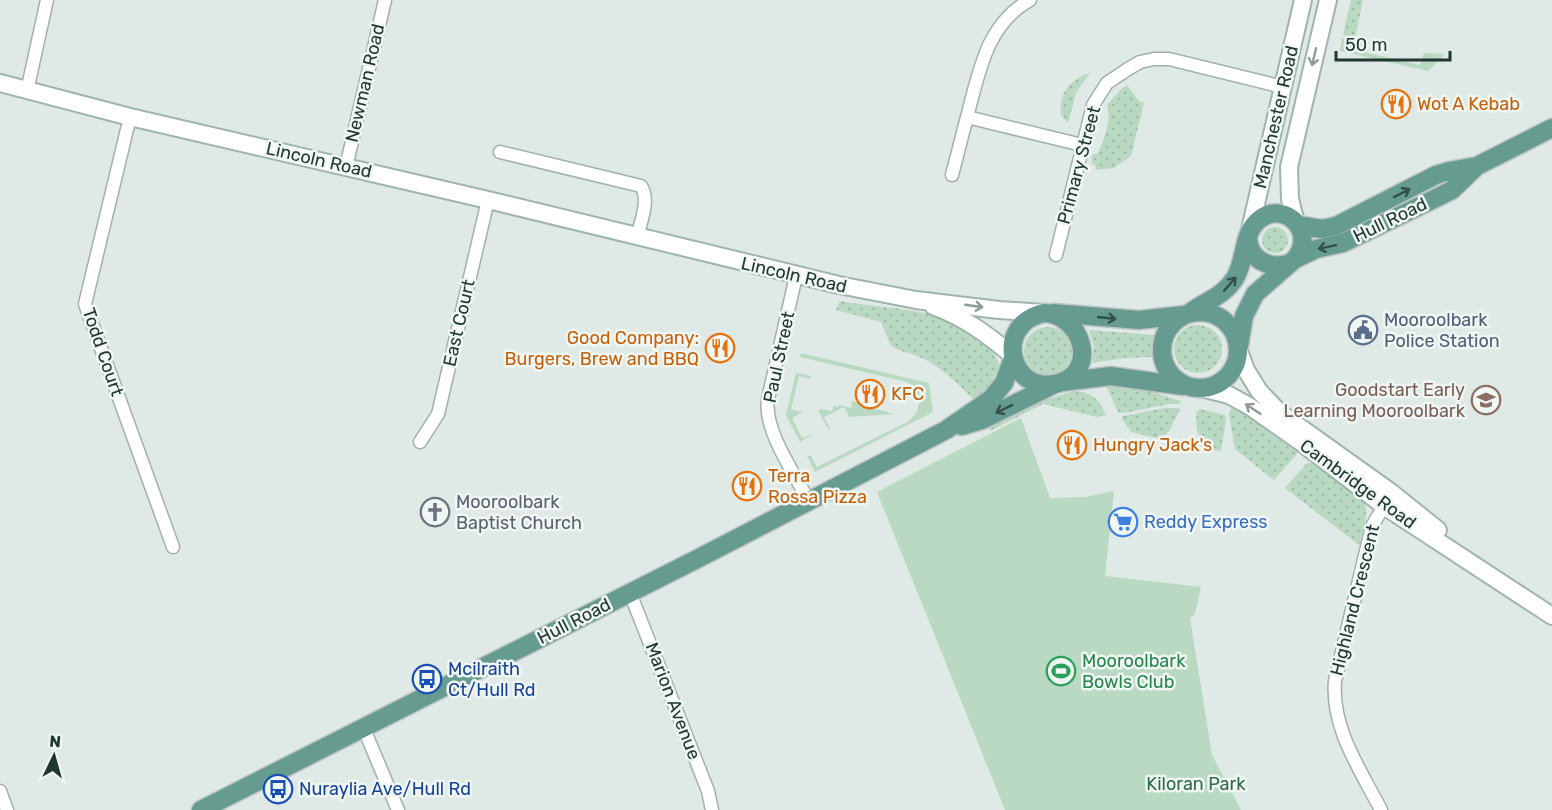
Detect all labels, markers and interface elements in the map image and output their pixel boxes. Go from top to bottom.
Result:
street label: Newman Road [341,22,389,144]
scale bar [1336,24,1450,62]
text: 50 m [1345,34,1388,56]
street label: Manchester Road [1249,43,1303,191]
one-way arrow [1308,47,1320,66]
restaurant icon: Wot A Kebab [1380,88,1412,120]
place label: Wot A Kebab [1417,93,1520,115]
street label: Primary Street [1053,104,1105,226]
street label: Lincoln Road [264,137,374,183]
one-way arrow [1392,187,1410,198]
street label: Hull Road [1349,193,1431,247]
one-way arrow [1317,242,1337,253]
street label: Lincoln Road [739,252,849,298]
one-way arrow [1223,276,1236,292]
street label: East Court [438,277,480,369]
one-way arrow [964,300,984,311]
street label: Todd Court [78,305,128,399]
street label: Paul Street [759,309,799,405]
place label: Mooroolbark Police Station [1384,309,1500,352]
one-way arrow [1096,313,1116,324]
public building icon: Mooroolbark Police Station [1347,314,1379,346]
place label: Good Company: Burgers, Brew and BBQ [505,327,699,370]
restaurant icon: Good Company: Burgers, Brew and BBQ [704,332,736,364]
restaurant icon: KFC [854,378,886,410]
place label: Goodstart Early Learning Mooroolbark [1283,379,1466,422]
place label: KFC [891,383,924,405]
school or university icon: Goodstart Early Learning Mooroolbark [1470,384,1502,416]
one-way arrow [1245,403,1261,415]
one-way arrow [996,404,1014,416]
restaurant icon: Hungry Jack's [1056,429,1088,461]
place label: Hungry Jack's [1093,434,1212,456]
street label: Cambridge Road [1296,434,1420,534]
place label: Terra Rossa Pizza [768,465,867,508]
restaurant icon: Terra Rossa Pizza [731,470,763,502]
place label: Mooroolbark Baptist Church [456,491,582,534]
church icon: Mooroolbark Baptist Church [419,496,451,528]
supermarket icon: Reddy Express [1107,506,1139,538]
place label: Reddy Express [1144,511,1268,533]
street label: Highland Crescent [1326,522,1384,678]
street label: Hull Road [534,593,614,649]
street label: Marion Avenue [641,639,705,763]
place label: Mooroolbark Bowls Club [1082,650,1186,693]
sports icon: Mooroolbark Bowls Club [1045,655,1077,687]
place label: Mcilraith Ct/Hull Rd [448,658,536,701]
bus stop icon: Mcilraith Ct/Hull Rd [411,663,443,695]
north arrow [24,726,84,786]
text: N [49,732,62,752]
bus stop icon: Nuraylia Ave/Hull Rd [262,773,294,805]
park label: Kiloran Park [1146,773,1246,795]
place label: Nuraylia Ave/Hull Rd [299,778,471,800]

